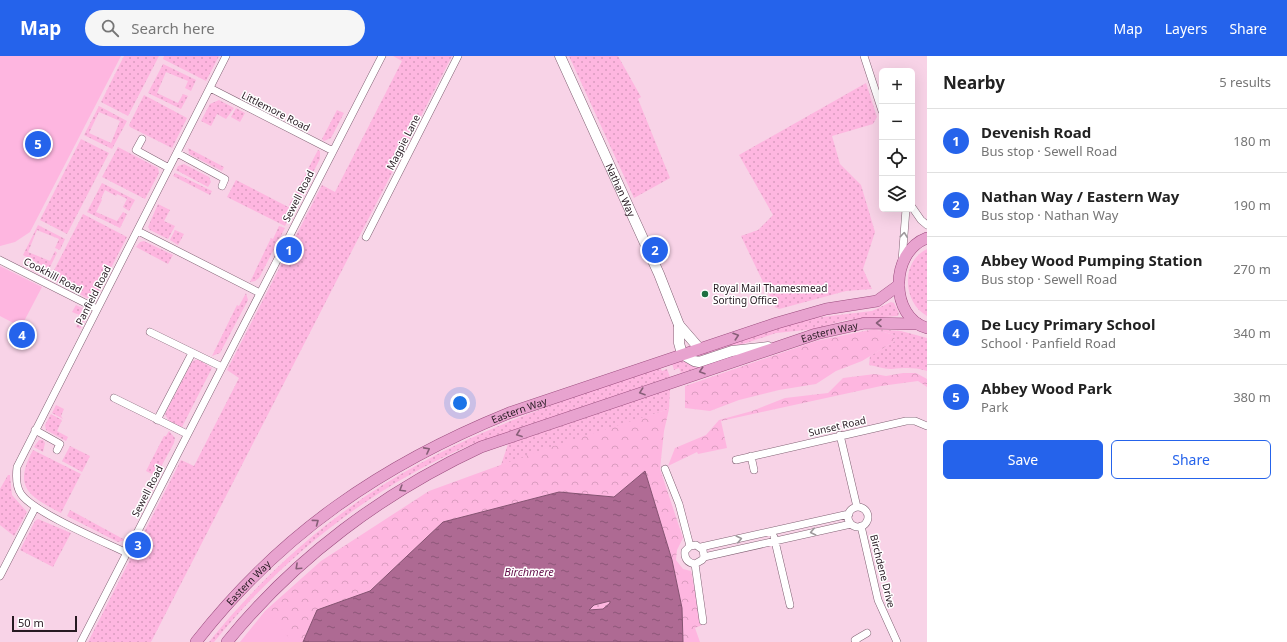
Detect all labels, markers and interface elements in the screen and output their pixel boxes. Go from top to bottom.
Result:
search box [85,10,365,46]
text: Map [20,15,61,41]
icon: search [99,17,121,39]
text: Search here [131,18,215,38]
text: Map [1114,19,1143,38]
text: Layers [1165,19,1207,38]
text: Share [1229,19,1267,38]
map controls [879,68,915,212]
button: + [879,68,915,104]
text: Nearby [943,71,1005,94]
text: 5 results [1219,73,1271,91]
street label: Littlemore Road [239,88,313,134]
button: − [879,104,915,140]
street label: Magpie Lane [383,112,423,172]
text: Devenish Road [981,122,1091,142]
pin: 5 [25,129,51,159]
text: 1 [952,132,960,150]
text: 180 m [1233,132,1271,150]
button: locate [879,140,915,176]
text: Bus stop · Sewell Road [981,142,1117,160]
street label: Nathan Way [603,161,639,220]
street label: Sewell Road [279,168,317,224]
button: layers [879,176,915,212]
text: Nathan Way / Eastern Way [981,186,1179,206]
text: 2 [952,196,960,214]
text: 190 m [1233,196,1271,214]
text: Bus stop · Nathan Way [981,206,1118,224]
one-way arrow [899,232,908,238]
pin: 1 [276,235,302,265]
pin: 2 [642,235,668,265]
text: Abbey Wood Pumping Station [981,250,1202,270]
street label: Cookhill Road [21,254,85,296]
text: 3 [952,260,960,278]
text: 270 m [1233,260,1271,278]
street label: Panfield Road [72,263,114,327]
text: Bus stop · Sewell Road [981,270,1117,288]
place label: Royal Mail Thamesmead Sorting Office [713,281,827,307]
marker: Royal Mail Thamesmead Sorting Office [700,289,710,299]
text: De Lucy Primary School [981,314,1155,334]
street label: Eastern Way [799,318,860,346]
one-way arrow [876,319,882,327]
pin: 4 [9,320,35,350]
text: 4 [952,324,960,342]
text: 340 m [1233,324,1271,342]
one-way arrow [733,332,740,341]
text: School · Panfield Road [981,334,1116,352]
one-way arrow [699,367,706,375]
text: Abbey Wood Park [981,378,1112,398]
one-way arrow [639,387,646,395]
text: 5 [952,388,960,406]
text: 380 m [1233,388,1271,406]
your location [450,393,470,413]
street label: Eastern Way [489,394,549,427]
text: Park [981,398,1008,416]
street label: Sunset Road [807,413,867,439]
one-way arrow [516,429,523,437]
button: Save [943,440,1103,479]
button: Share [1111,440,1271,479]
one-way arrow [422,447,430,455]
street label: Sewell Road [128,463,166,519]
one-way arrow [399,485,406,492]
one-way arrow [312,519,319,526]
one-way arrow [810,528,816,536]
pin: 3 [125,530,151,560]
street label: Birchdene Drive [867,533,899,609]
one-way arrow [736,535,743,543]
street label: Eastern Way [223,556,274,608]
one-way arrow [295,563,303,570]
water label: Birchmere [504,564,554,579]
scale bar [12,614,77,633]
text: 50 m [18,615,44,630]

